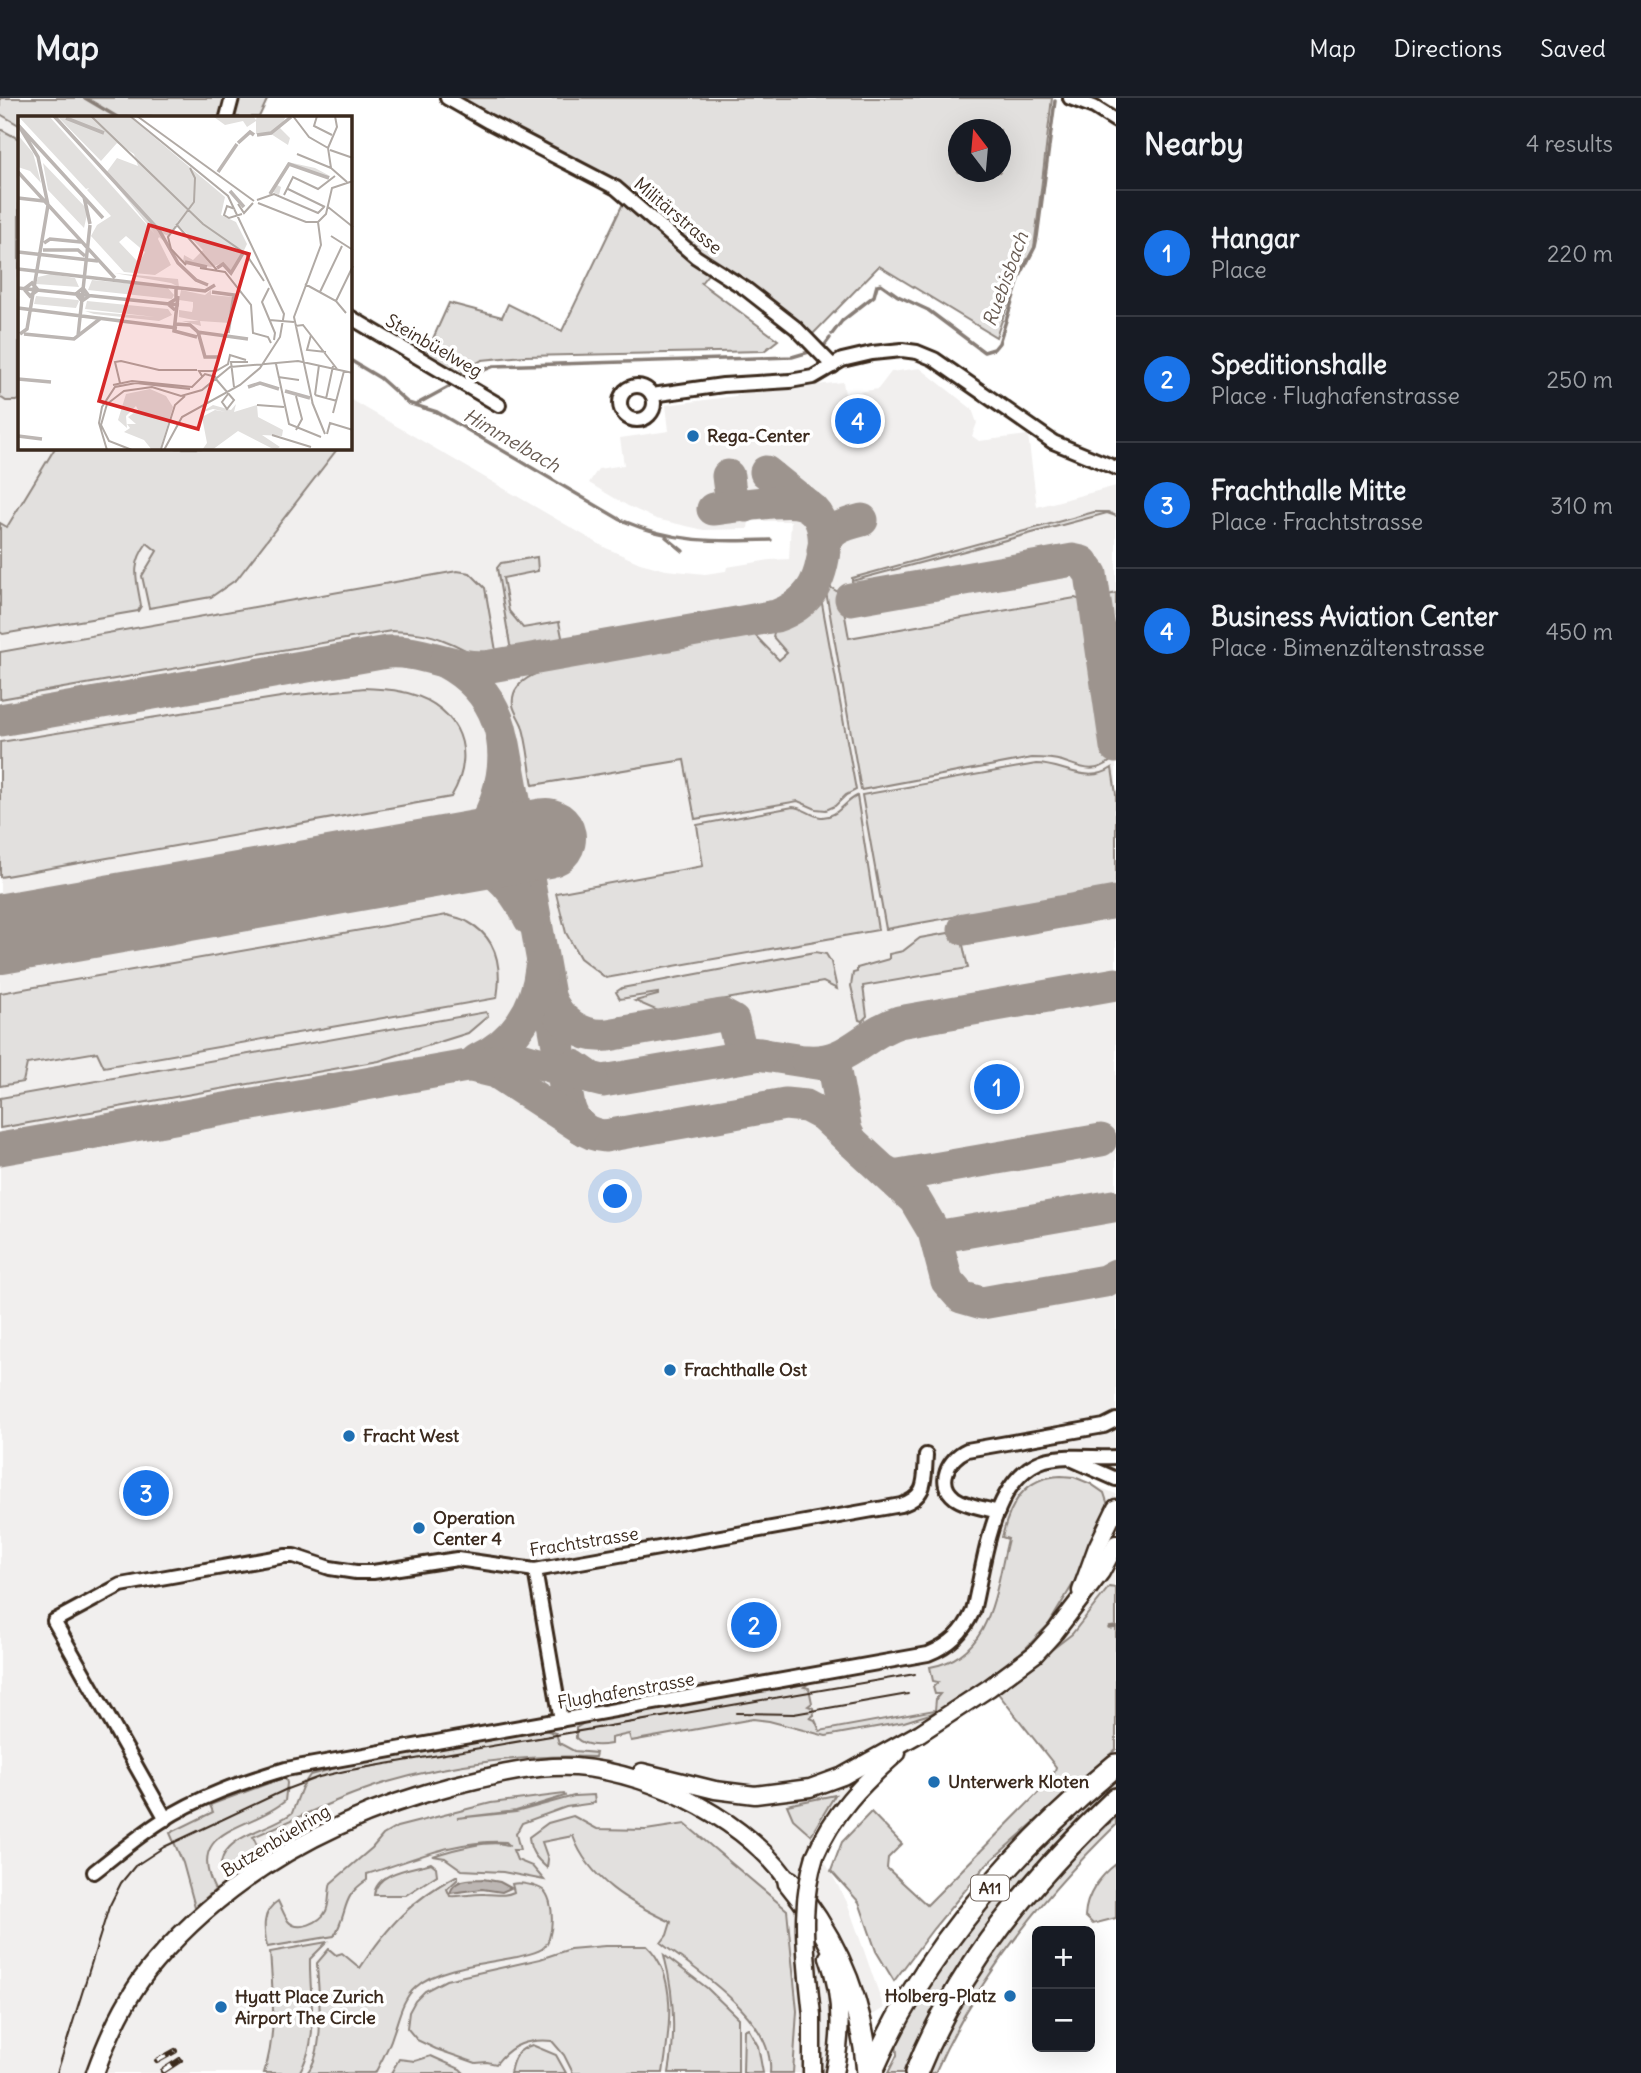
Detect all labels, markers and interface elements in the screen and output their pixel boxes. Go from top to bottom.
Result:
text: Map [35,27,99,69]
text: Map [1309,33,1356,63]
text: Directions [1394,33,1502,63]
text: Saved [1540,33,1606,63]
inset map [18,116,352,450]
north arrow [948,119,1011,182]
text: Nearby [1144,125,1244,163]
text: 4 results [1526,129,1613,158]
street label: Militärstrasse [630,172,727,259]
text: Hangar [1211,222,1300,255]
water label: Ruebisbach [977,228,1033,329]
text: 1 [1162,239,1172,268]
text: 220 m [1547,239,1613,268]
text: Place [1211,255,1267,284]
street label: Steinbüelweg [382,309,487,382]
text: Speditionshalle [1211,348,1387,381]
text: 2 [1161,365,1173,394]
text: 250 m [1546,365,1613,394]
text: Place · Flughafenstrasse [1211,381,1460,410]
pin: 4 [835,395,881,447]
water label: Himmelbach [459,403,565,478]
place label: Rega-Center [707,424,810,447]
marker: Rega-Center [685,428,701,444]
text: Frachthalle Mitte [1211,474,1406,507]
text: 3 [1160,491,1174,520]
text: 310 m [1550,491,1613,520]
text: Place · Frachtstrasse [1211,507,1423,536]
text: Business Aviation Center [1211,600,1498,633]
text: 4 [1160,617,1174,646]
text: 450 m [1546,617,1613,646]
text: Place · Bimenzältenstrasse [1211,633,1485,662]
pin: 1 [974,1061,1020,1113]
your location [598,1179,632,1213]
place label: Frachthalle Ost [684,1358,808,1381]
marker: Frachthalle Ost [662,1362,678,1378]
place label: Fracht West [363,1424,460,1447]
marker: Fracht West [341,1428,357,1444]
pin: 3 [123,1467,169,1519]
place label: Operation Center 4 [433,1506,516,1550]
marker: Operation Center 4 [411,1520,427,1536]
street label: Frachtstrasse [528,1522,640,1561]
pin: 2 [731,1599,777,1651]
street label: Flughafenstrasse [556,1667,696,1714]
place label: Unterwerk Kloten [948,1770,1090,1793]
marker: Unterwerk Kloten [926,1774,942,1790]
street label: Butzenbüelring [217,1799,334,1882]
road number: A11 [971,1876,1009,1900]
map controls [1032,1926,1095,2052]
button: + [1032,1926,1095,1989]
place label: Holberg-Platz [885,1984,996,2007]
place label: Hyatt Place Zurich Airport The Circle [235,1985,385,2029]
marker: Holberg-Platz [1002,1988,1018,2004]
button: − [1032,1989,1095,2052]
marker: Hyatt Place Zurich Airport The Circle [213,1999,229,2015]

